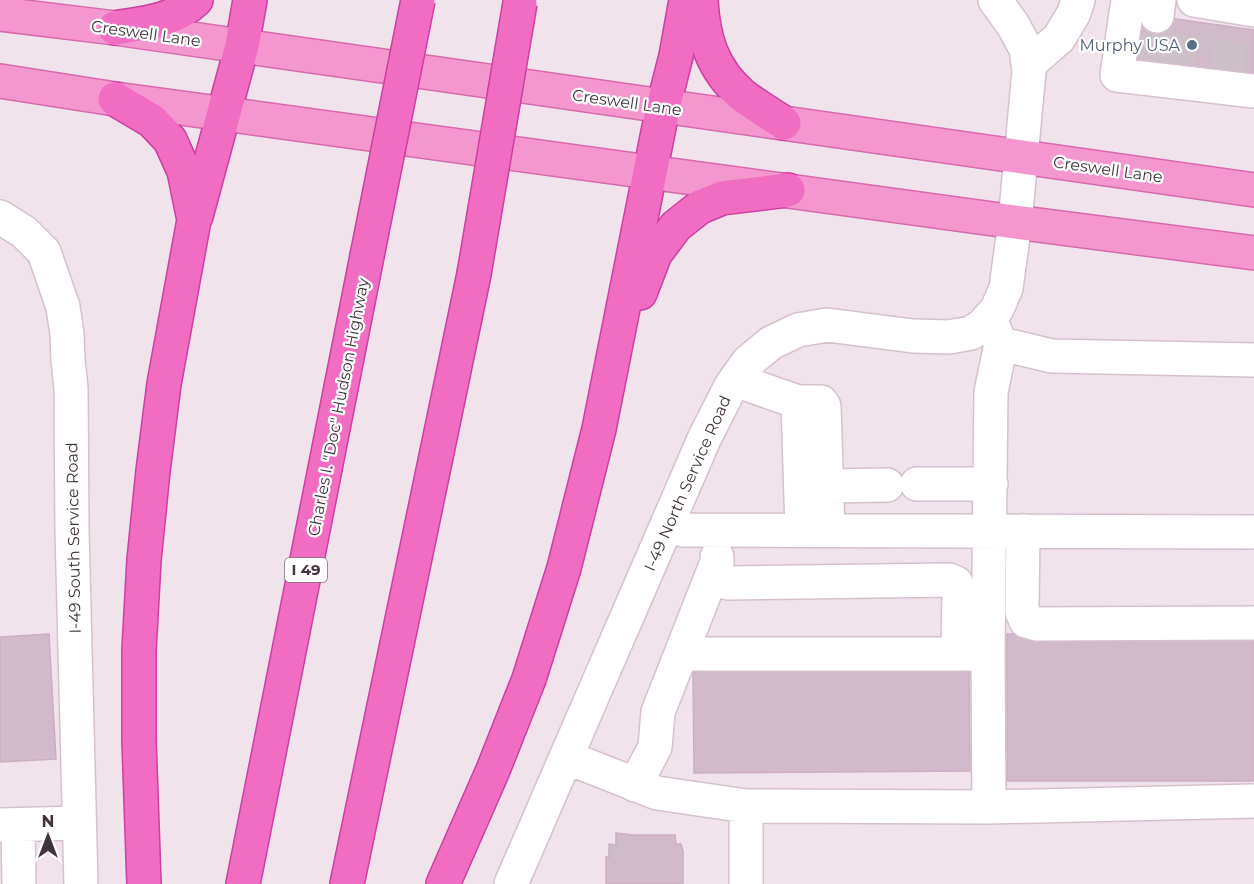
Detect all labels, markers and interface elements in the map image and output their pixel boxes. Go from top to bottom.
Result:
street label: Creswell Lane [90,16,202,51]
place label: Murphy USA [1079,36,1181,55]
marker: Murphy USA [1185,38,1199,52]
street label: Creswell Lane [571,85,683,120]
street label: Creswell Lane [1052,152,1164,187]
street label: Charles I. "Doc" Hudson Highway [304,276,373,538]
street label: I-49 North Service Road [640,392,735,574]
street label: I-49 South Service Road [62,442,85,634]
road number: I 49 [285,558,327,582]
north arrow [18,806,78,866]
text: N [42,812,54,831]

